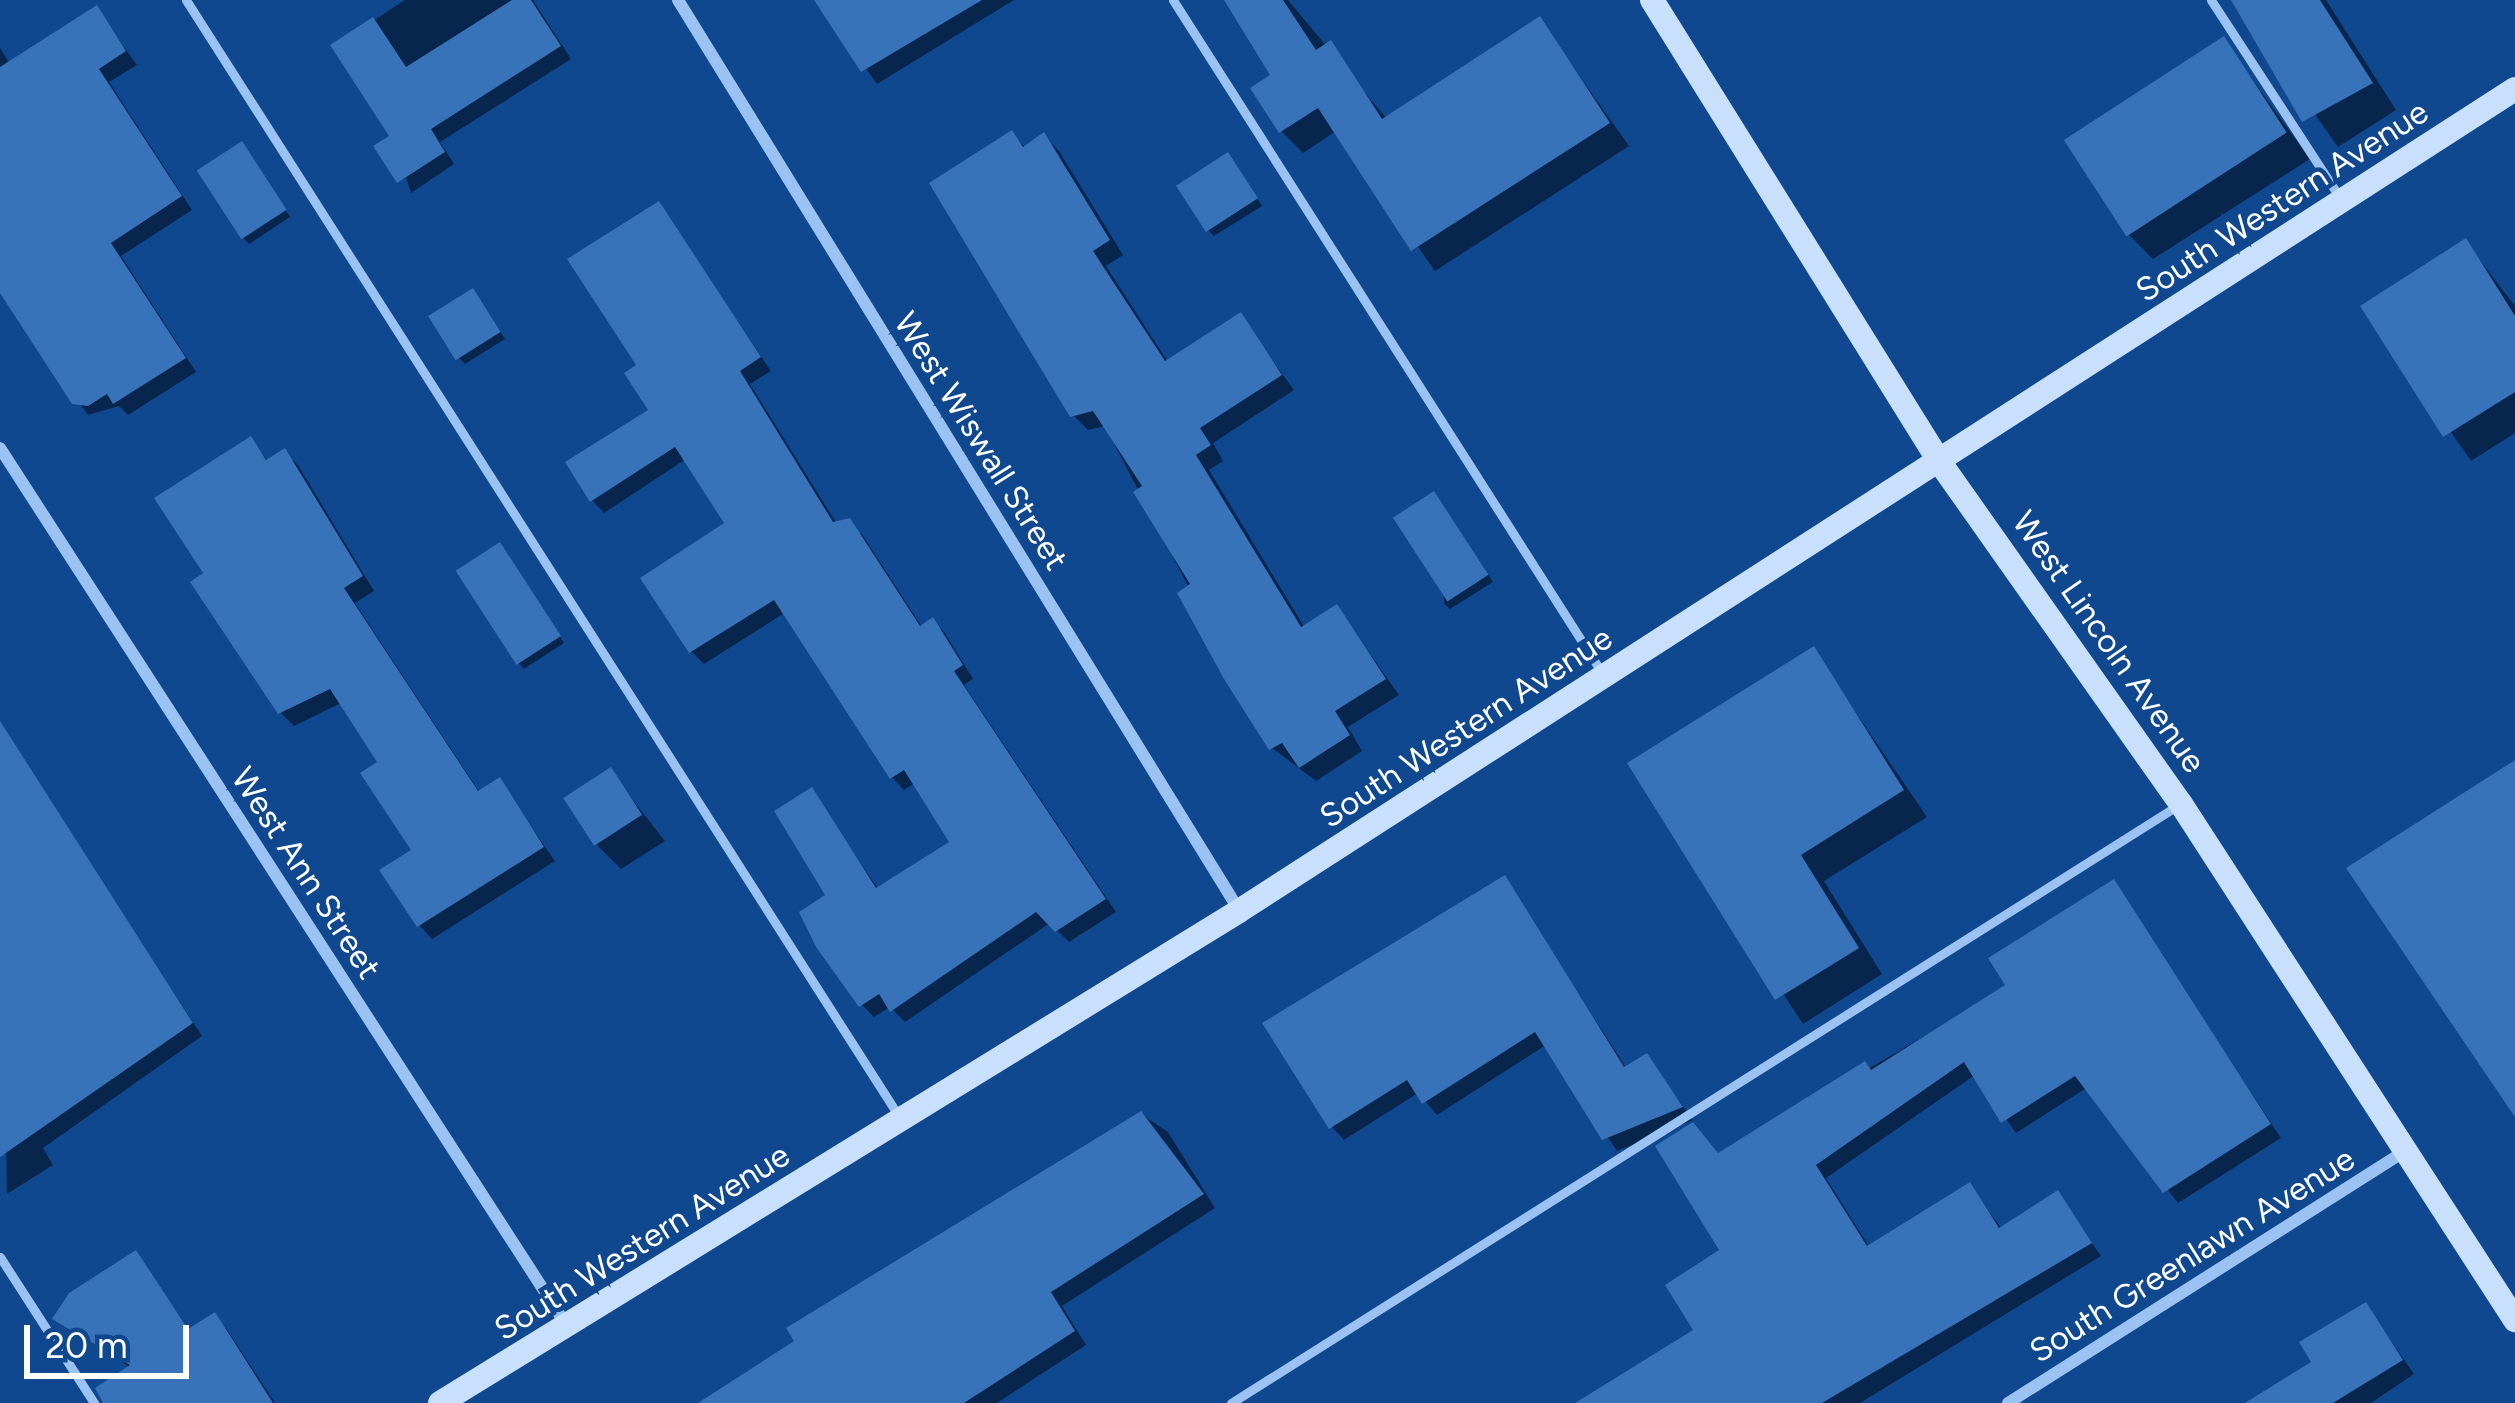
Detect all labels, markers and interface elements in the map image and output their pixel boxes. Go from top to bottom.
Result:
street label: South Western Avenue [2129,92,2435,310]
street label: West Wiswall Street [886,305,1076,577]
street label: West Lincoln Avenue [2004,504,2214,780]
street label: South Western Avenue [1313,618,1619,836]
street label: West Ann Street [223,760,389,986]
street label: South Western Avenue [487,1135,797,1349]
street label: South Greenlawn Avenue [2022,1139,2362,1371]
scale bar [30,1301,195,1375]
text: 20 m [45,1324,128,1367]

